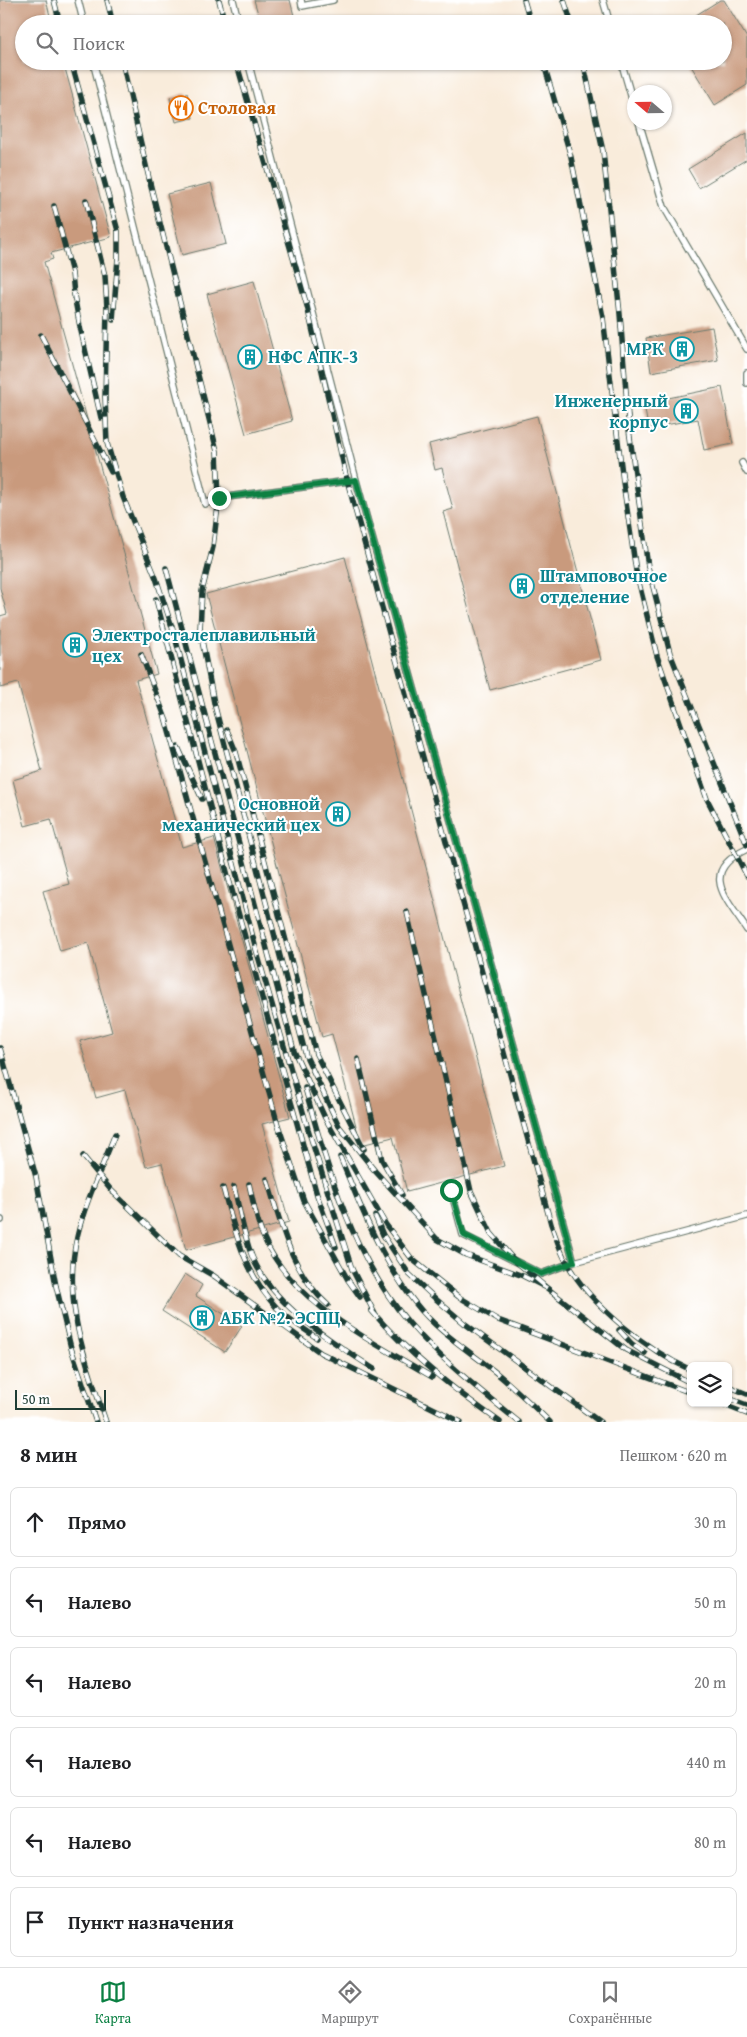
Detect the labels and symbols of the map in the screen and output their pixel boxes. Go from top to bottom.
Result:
north arrow [627,85,672,130]
place label: Столовая [198,94,276,121]
restaurant icon: Столовая [168,95,194,121]
place label: МРК [626,335,664,362]
building icon: МРК [669,336,695,362]
place label: НФС АПК-3 [268,343,358,370]
building icon: НФС АПК-3 [237,344,263,370]
place label: Инженерный корпус [555,387,668,435]
building icon: Инженерный корпус [673,398,699,424]
route end [208,487,231,510]
place label: Штамповочное отделение [540,562,668,610]
building icon: Штамповочное отделение [509,573,535,599]
place label: Электросталеплавильный цех [92,621,316,669]
building icon: Электросталеплавильный цех [62,632,88,658]
place label: Основной механический цех [162,790,321,838]
building icon: Основной механический цех [325,801,351,827]
route start [440,1179,463,1202]
place label: АБК №2. ЭСПЦ [220,1304,340,1331]
building icon: АБК №2. ЭСПЦ [189,1305,215,1331]
scale bar [15,1387,106,1410]

